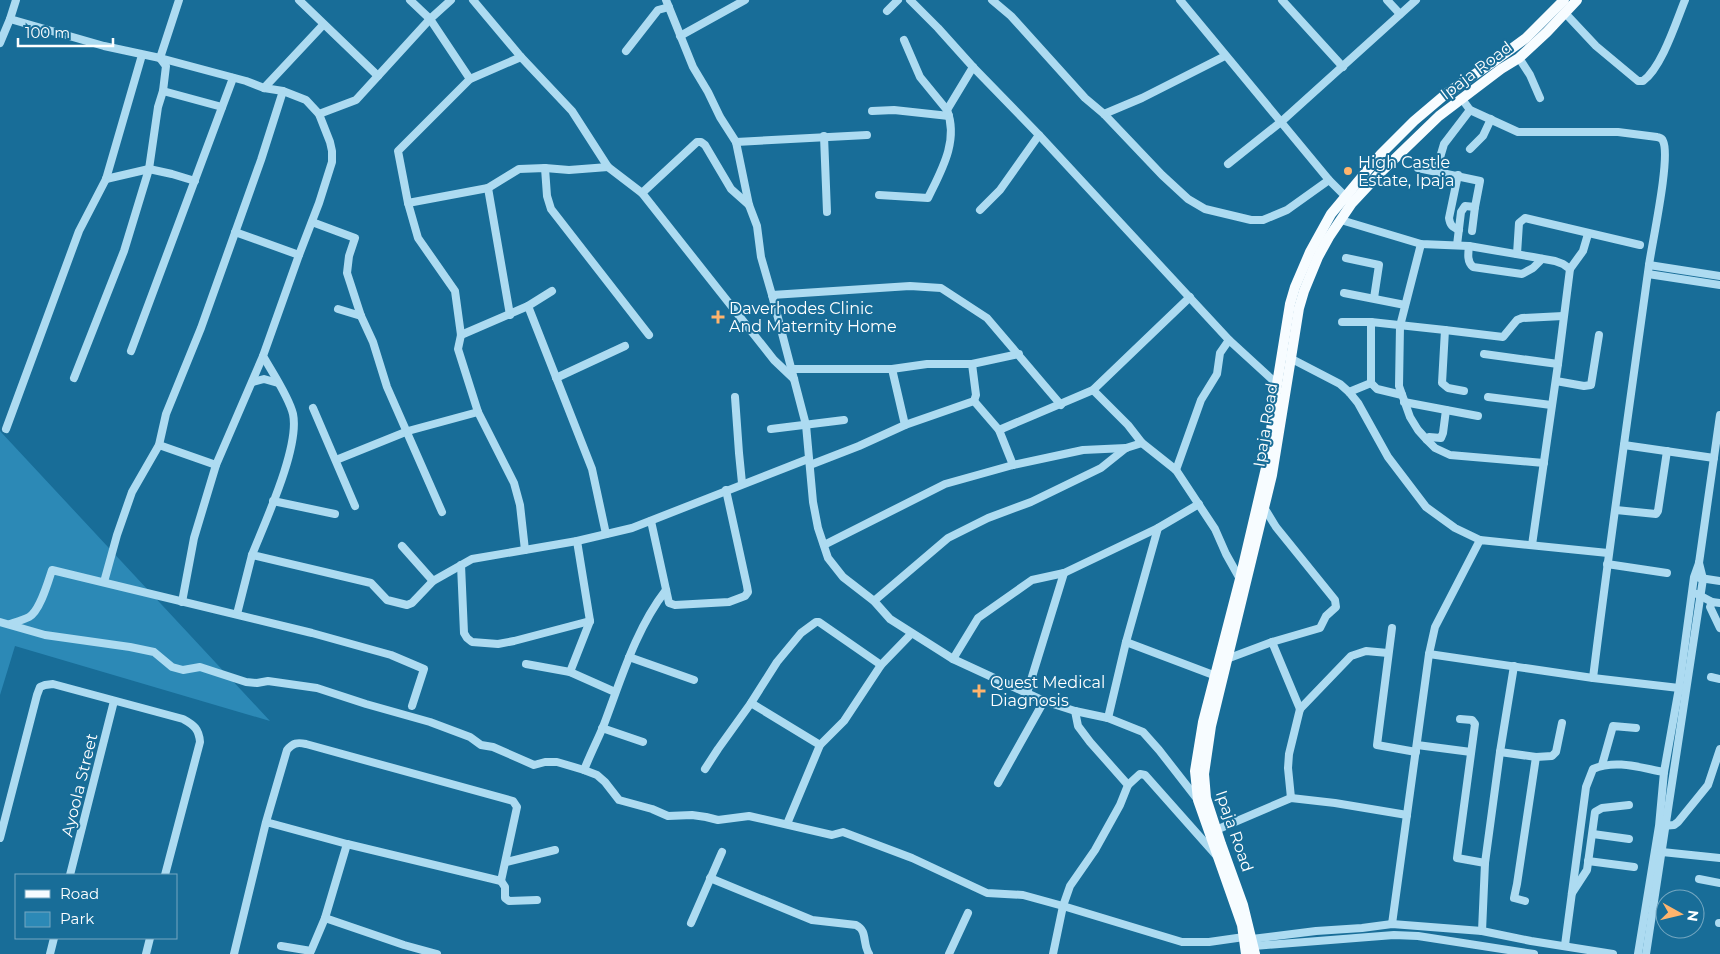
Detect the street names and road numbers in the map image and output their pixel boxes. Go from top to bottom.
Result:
street label: Ipaja Road [1437,37,1516,104]
street label: Ipaja Road [1249,382,1282,469]
street label: Ayoola Street [57,731,102,839]
street label: Ipaja Road [1212,788,1257,874]

